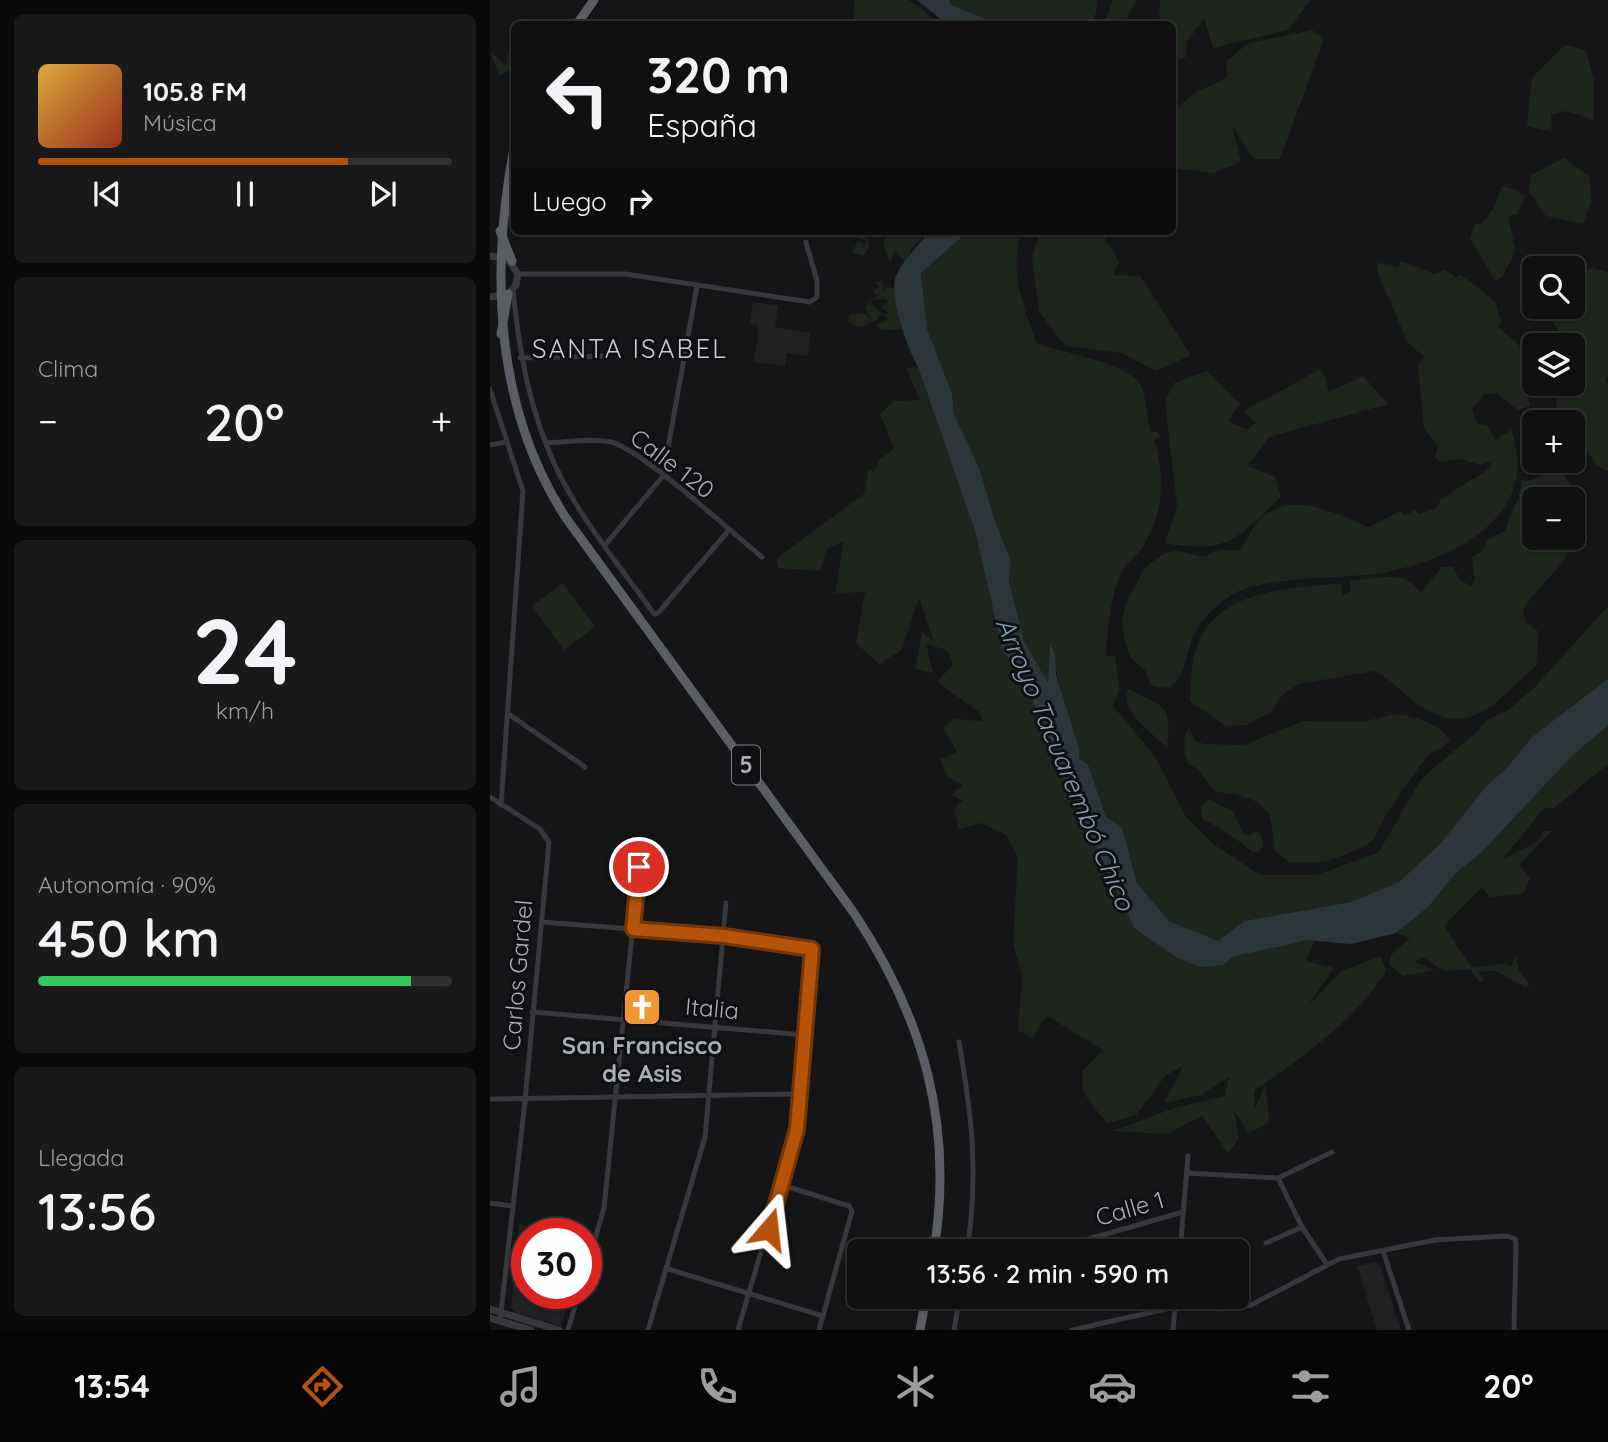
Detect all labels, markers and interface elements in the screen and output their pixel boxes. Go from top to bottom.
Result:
text: 320 m [647,44,790,105]
icon: left [532,49,623,140]
text: 105.8 FM [143,75,247,108]
text: España [647,105,757,145]
text: Música [143,108,217,137]
icon: previous [88,175,126,213]
icon: pause [226,175,264,213]
icon: next [364,175,402,213]
icon: right [621,182,659,220]
text: Luego [532,185,607,218]
map controls [1522,256,1585,550]
button: search [1522,256,1585,319]
district label: SANTA ISABEL [532,332,728,365]
button: layers [1522,333,1585,396]
text: Clima [38,354,98,383]
text: 20° [204,389,284,454]
text: − [38,397,58,445]
text: + [431,397,452,445]
button: + [1522,410,1585,473]
street label: Calle 120 [625,422,721,505]
button: − [1522,487,1585,550]
text: 24 [192,593,298,707]
water label: Arroyo Tacuarembó Chico [989,612,1143,916]
text: km/h [216,696,274,725]
road number: 5 [732,746,760,785]
pin [609,837,669,897]
icon: arrive [620,848,658,886]
text: Autonomía · 90% [38,870,216,899]
street label: Carlos Gardel [495,898,539,1051]
text: 450 km [38,905,220,970]
church icon: San Francisco de Asis [621,986,663,1028]
street label: Italia [684,991,740,1025]
place label: San Francisco de Asis [562,1030,722,1088]
text: Llegada [38,1143,124,1172]
text: 13:56 [38,1178,156,1243]
street label: Calle 1 [1092,1184,1168,1232]
position arrow [732,1192,806,1266]
speed limit sign: 30 [511,1218,602,1309]
text: 13:56 · 2 min · 590 m [927,1257,1169,1290]
icon: directions [298,1362,347,1411]
icon: music [496,1362,545,1411]
icon: phone [693,1362,742,1411]
icon: climate [891,1362,940,1411]
icon: car [1088,1362,1137,1411]
icon: filters [1286,1362,1335,1411]
text: 13:54 [74,1366,150,1406]
text: 20° [1483,1366,1534,1406]

